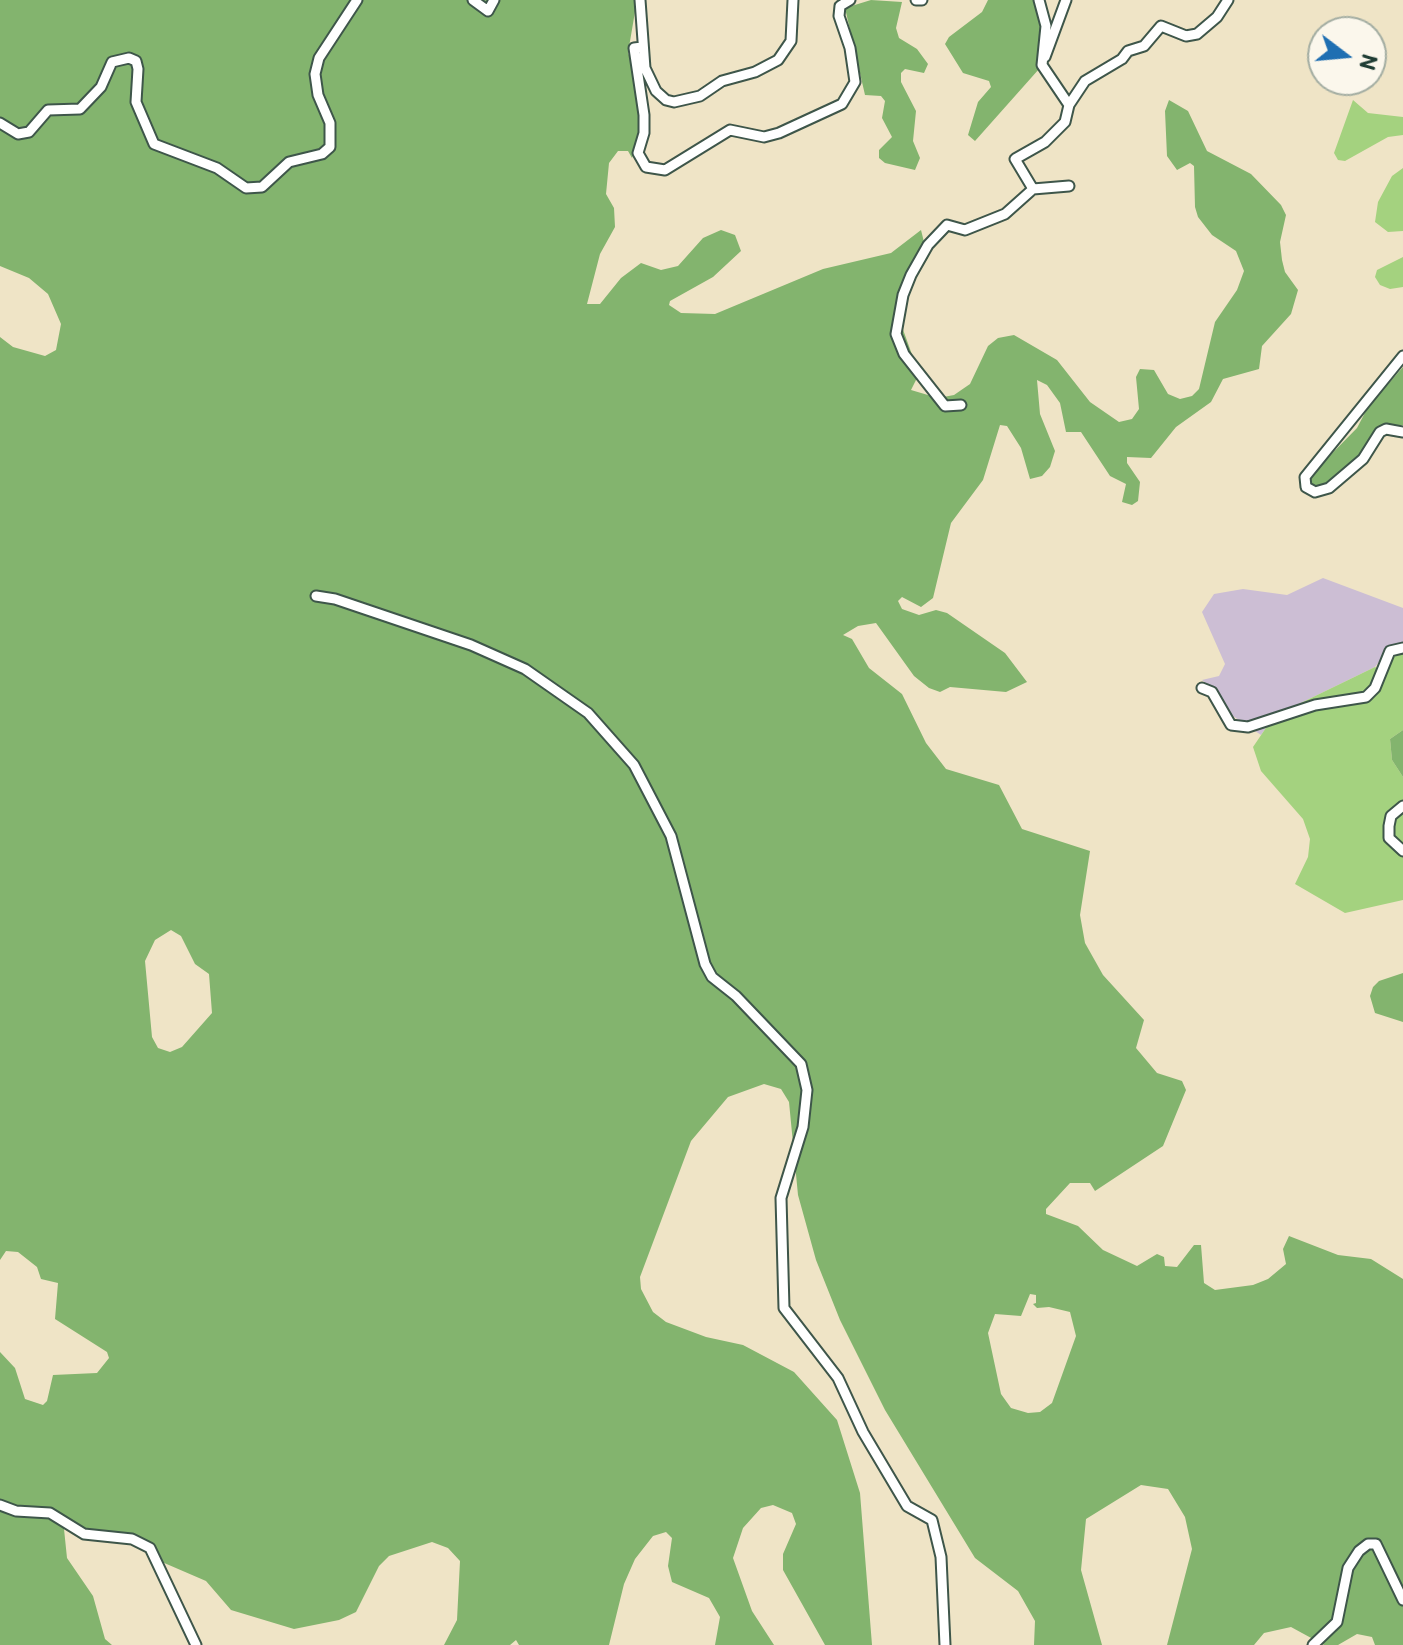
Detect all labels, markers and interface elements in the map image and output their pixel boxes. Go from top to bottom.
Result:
north arrow [1307,16,1387,96]
text: N [1354,51,1384,73]

